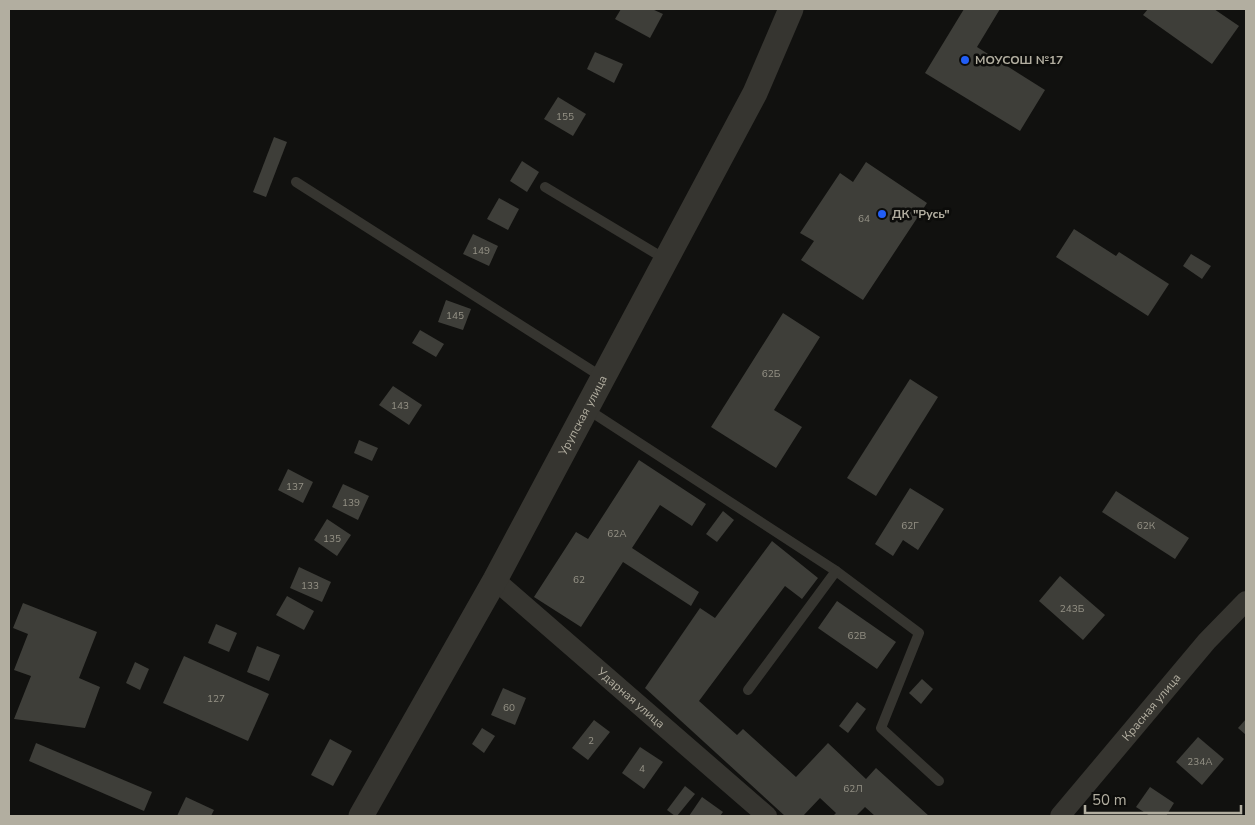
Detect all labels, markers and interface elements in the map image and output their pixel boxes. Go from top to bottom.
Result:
place label: МОУСОШ №17 [975,52,1063,68]
marker: МОУСОШ №17 [959,54,971,66]
house number: 155 [556,110,574,124]
place label: ДК "Русь" [892,206,950,222]
marker: ДК "Русь" [876,208,888,220]
house number: 64 [858,212,870,226]
house number: 149 [472,244,490,258]
house number: 145 [446,309,464,323]
house number: 62Б [762,367,781,381]
street label: Урупская улица [554,372,611,459]
house number: 143 [391,399,409,413]
house number: 137 [286,480,304,494]
house number: 139 [342,496,360,510]
house number: 62Г [901,519,919,533]
house number: 62К [1137,519,1156,533]
house number: 62А [607,527,627,541]
house number: 135 [323,532,341,546]
house number: 62 [573,573,585,587]
house number: 133 [301,579,319,593]
house number: 243Б [1060,602,1085,616]
house number: 62В [848,629,867,643]
street label: Ударная улица [593,663,668,732]
street label: Красная улица [1118,670,1184,744]
house number: 127 [207,692,225,706]
house number: 60 [503,701,515,715]
house number: 2 [588,734,594,748]
house number: 234А [1187,755,1213,769]
house number: 4 [639,762,645,776]
house number: 62Л [843,782,863,796]
scale bar [1085,782,1241,814]
text: 50 m [1092,790,1127,810]

